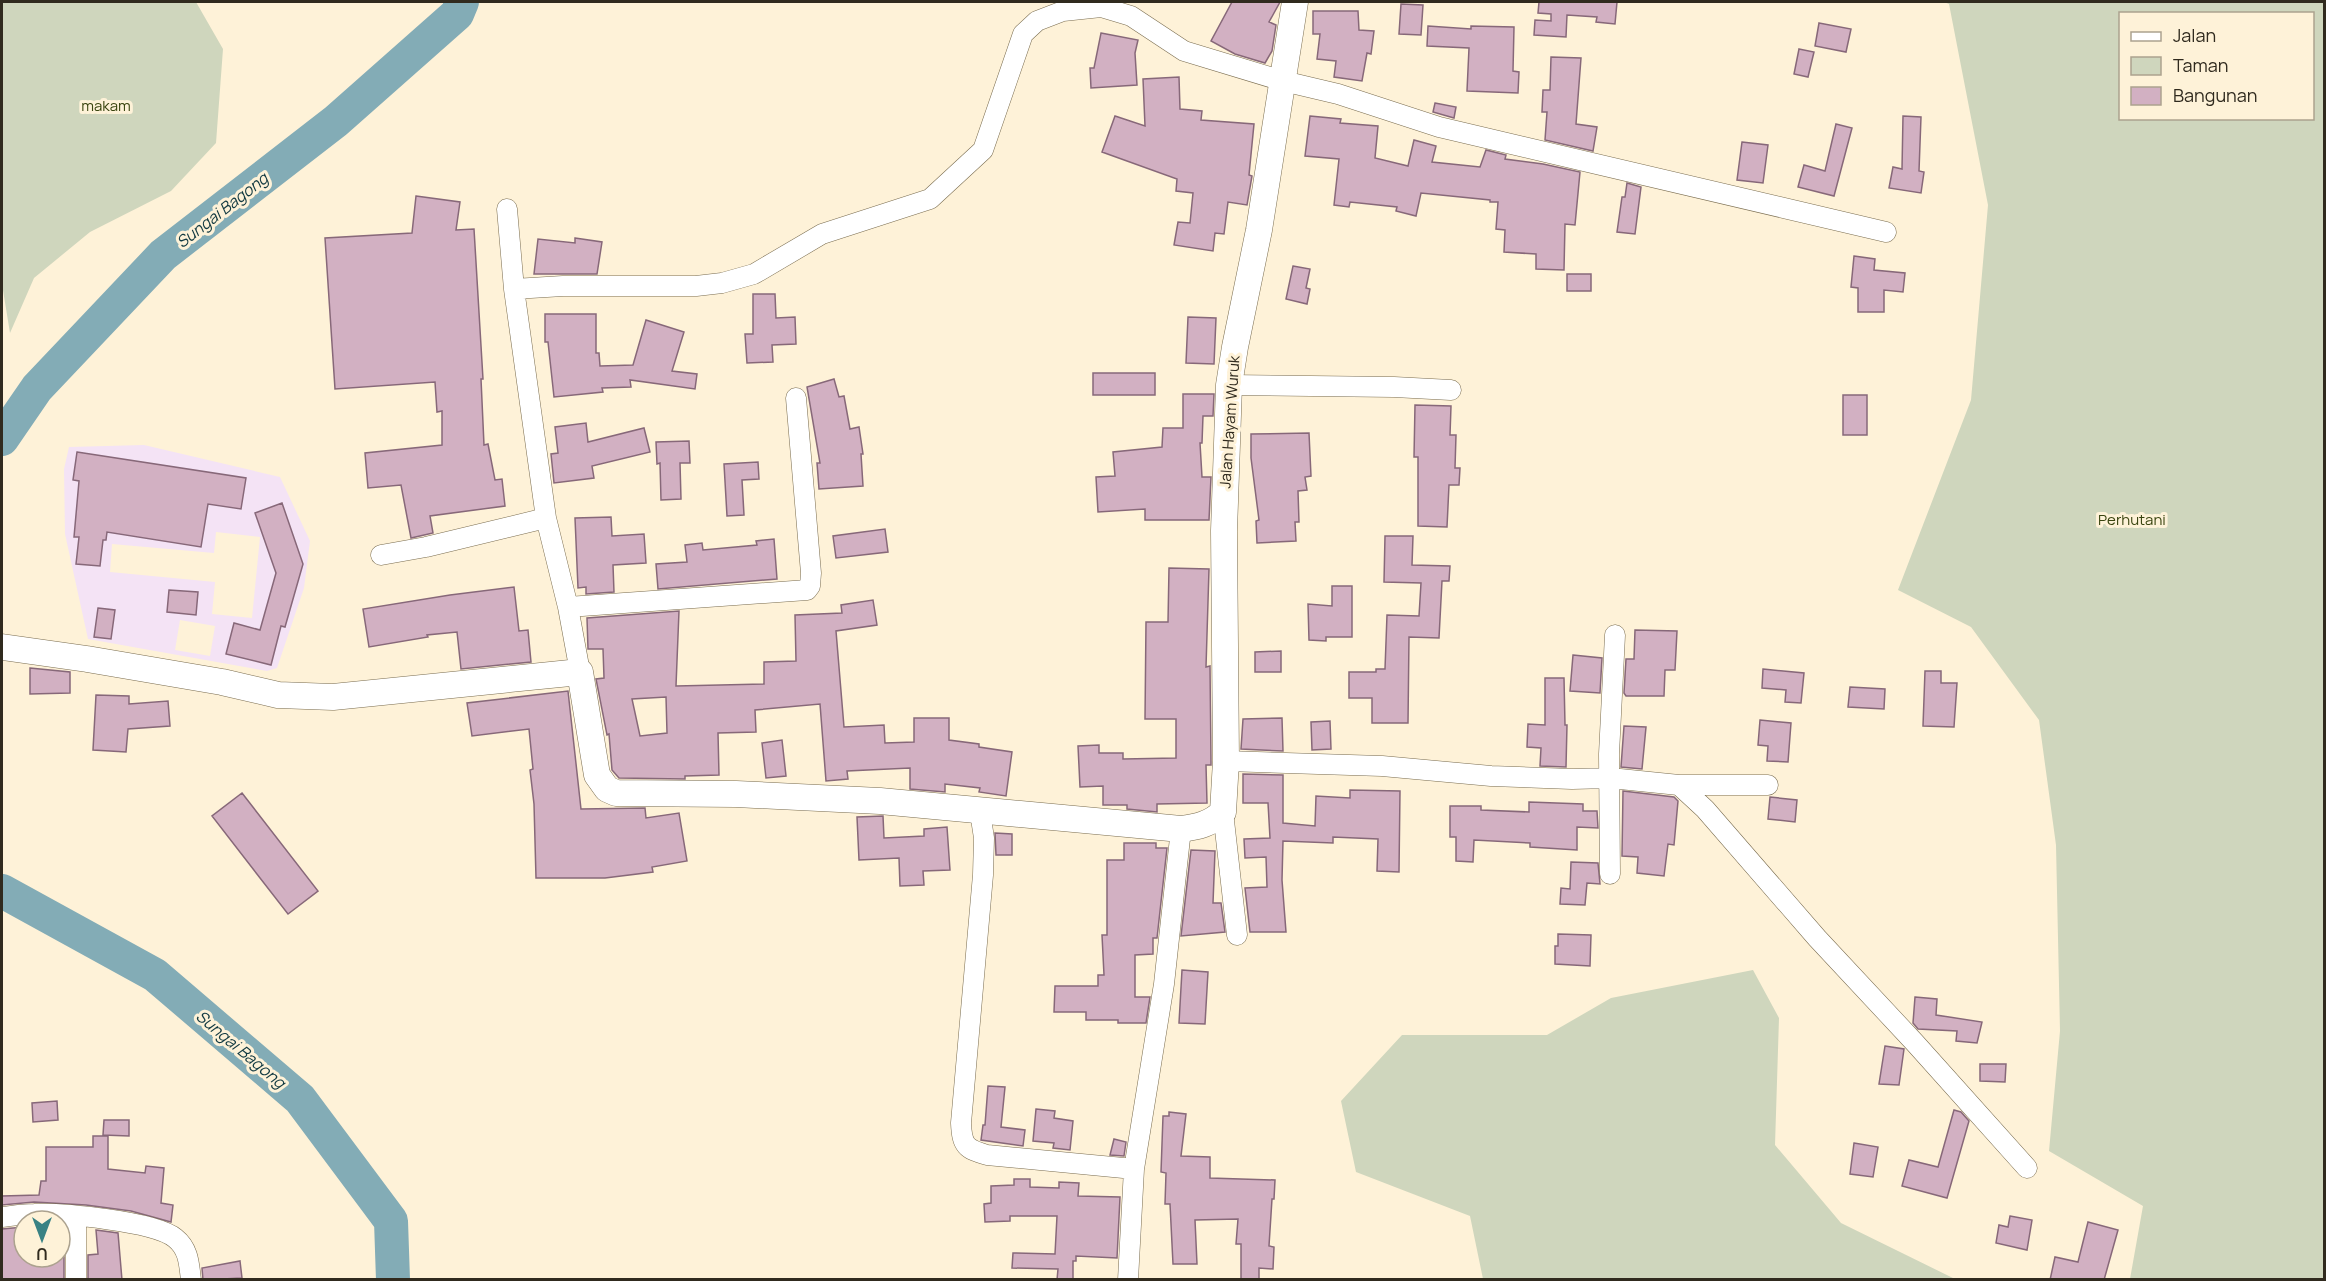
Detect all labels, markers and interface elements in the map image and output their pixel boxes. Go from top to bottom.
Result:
legend [2119,12,2314,120]
text: Jalan [2173,23,2216,47]
text: Taman [2173,53,2228,77]
text: Bangunan [2173,83,2257,107]
park label: makam [81,95,131,116]
water label: Sungai Bagong [172,166,274,253]
street label: Jalan Hayam Wuruk [1214,354,1245,489]
park label: Perhutani [2098,509,2166,530]
water label: Sungai Bagong [191,1005,292,1094]
north arrow [12,1209,72,1269]
text: U [36,1243,48,1265]

